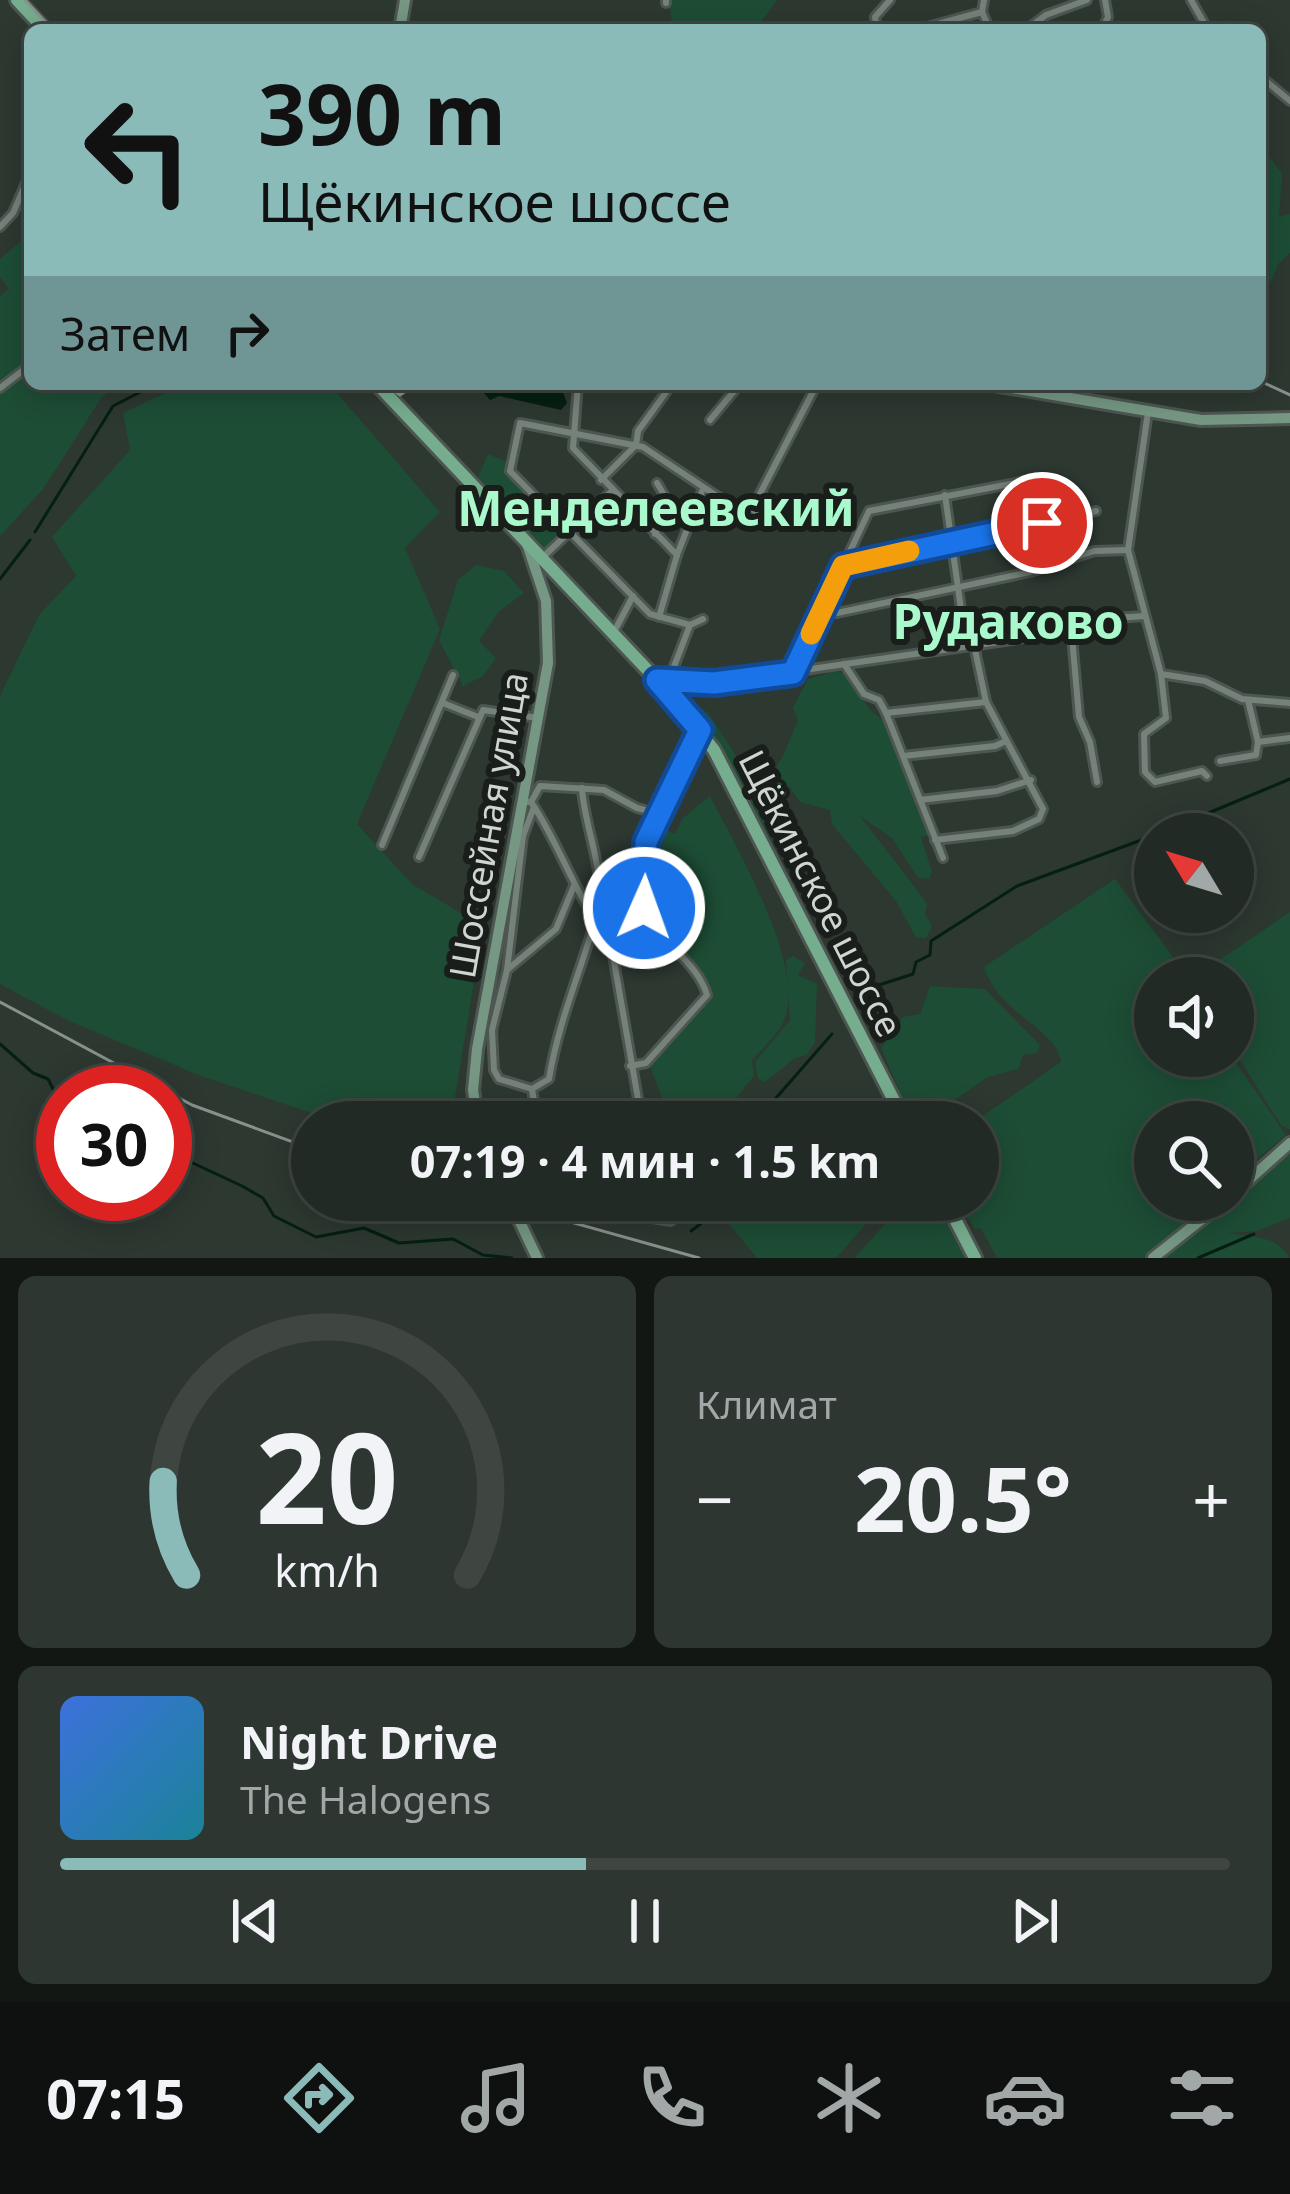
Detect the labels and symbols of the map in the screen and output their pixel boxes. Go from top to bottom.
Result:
pin [991,472,1093,574]
district label: Менделеевский [457,475,855,540]
district label: Рудаково [893,588,1123,653]
street label: Шоссейная улица [437,668,539,982]
street label: Щёкинское шоссе [728,741,914,1045]
north arrow [1134,813,1254,933]
position arrow [581,845,707,971]
speed limit sign: 30 [36,1065,192,1221]

